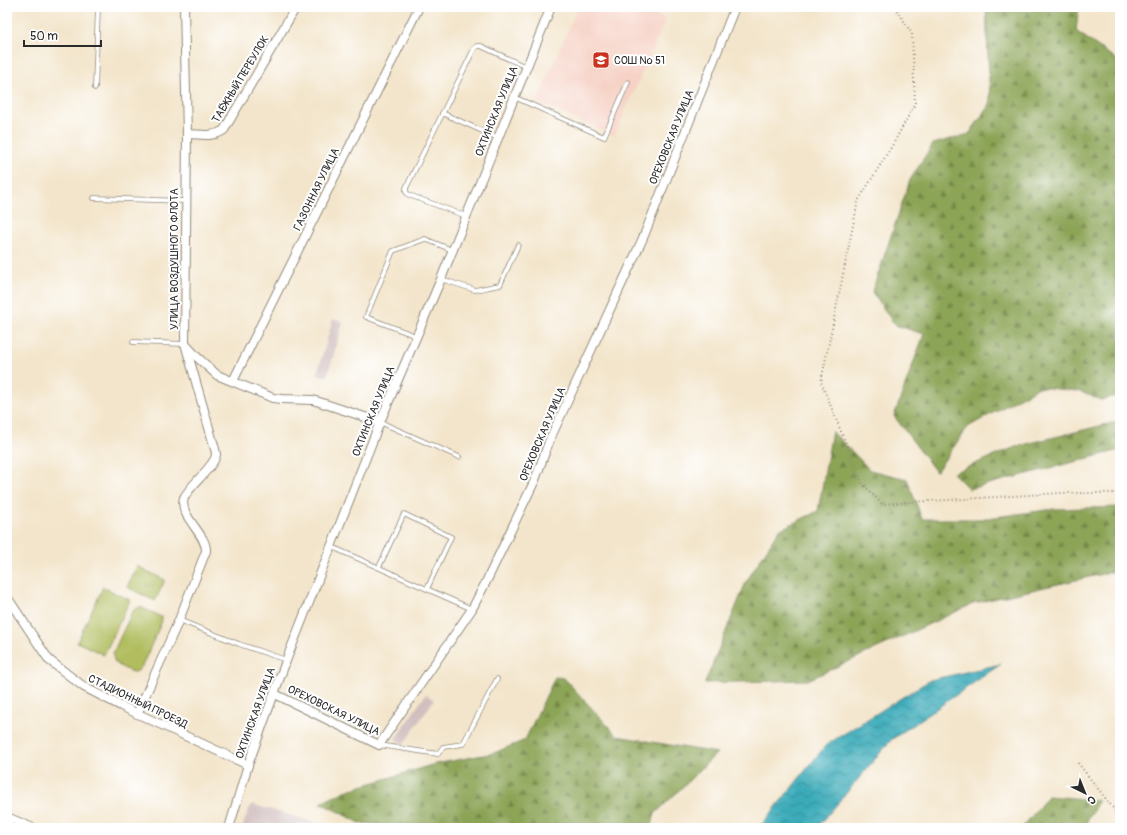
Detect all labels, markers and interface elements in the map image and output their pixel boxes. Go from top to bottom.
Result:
scale bar [24,22,101,48]
text: 50 m [30,29,58,44]
street label: ТАЁЖНЫЙ ПЕРЕУЛОК [209,33,272,125]
school or university icon: СОШ № 51 [591,50,611,70]
place label: СОШ № 51 [614,54,665,67]
street label: ОХТИНСКАЯ УЛИЦА [472,64,521,158]
street label: ОРЕХОВСКАЯ УЛИЦА [647,88,696,186]
street label: ГАЗОННАЯ УЛИЦА [291,146,342,233]
street label: УЛИЦА ВОЗДУШНОГО ФЛОТА [168,188,181,330]
street label: ОХТИНСКАЯ УЛИЦА [349,364,398,458]
street label: ОРЕХОВСКАЯ УЛИЦА [517,385,568,483]
street label: ОХТИНСКАЯ УЛИЦА [233,666,278,761]
street label: СТАДИОННЫЙ ПРОЕЗД [86,672,190,731]
street label: ОРЕХОВСКАЯ УЛИЦА [286,682,382,738]
north arrow [1065,773,1105,813]
text: С [1084,793,1098,807]

